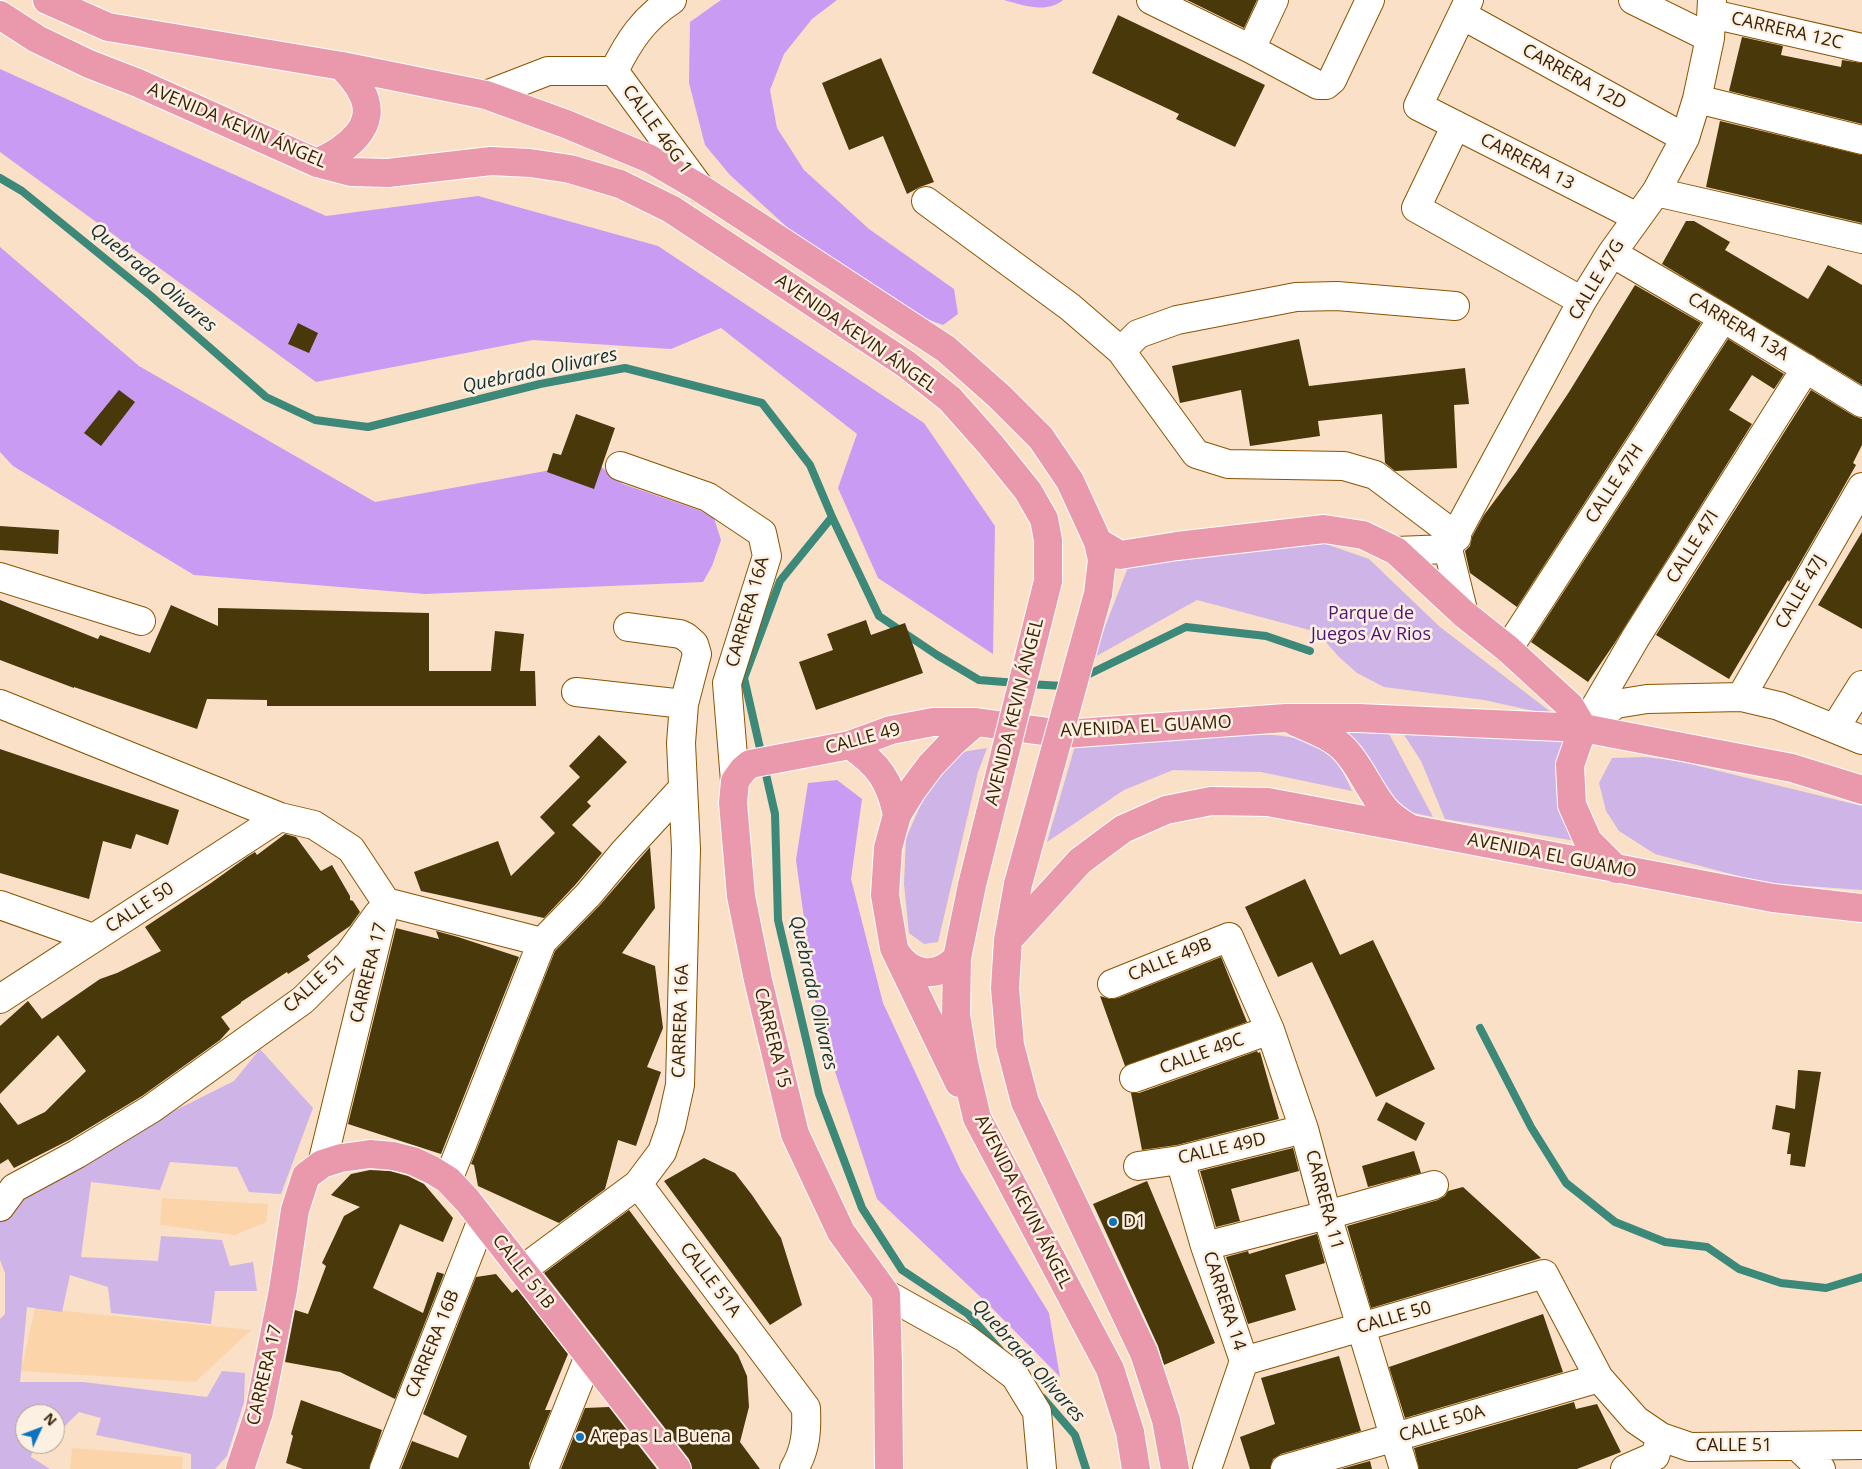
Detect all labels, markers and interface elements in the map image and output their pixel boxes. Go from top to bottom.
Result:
street label: CARRERA 12C [1729,8,1845,54]
street label: CARRERA 12D [1518,39,1630,115]
street label: AVENIDA KEVIN ÁNGEL [144,79,330,173]
street label: CALLE 46G 1 [617,81,697,179]
street label: CARRERA 13 [1476,129,1578,195]
water label: Quebrada Olivares [85,219,221,337]
street label: CALLE 47G [1565,236,1629,324]
street label: AVENIDA KEVIN ÁNGEL [771,270,941,398]
street label: CARRERA 13A [1684,288,1792,366]
water label: Quebrada Olivares [460,343,620,399]
street label: CALLE 47H [1581,440,1649,528]
street label: CALLE 47I [1662,507,1724,587]
street label: CALLE 47J [1771,551,1831,633]
street label: CARRERA 16A [722,554,774,670]
park label: Parque de Juegos Av Rios [1311,603,1431,646]
street label: AVENIDA KEVIN ÁNGEL [981,616,1049,808]
street label: AVENIDA EL GUAMO [1060,712,1232,742]
street label: CALLE 49 [823,719,903,759]
street label: AVENIDA EL GUAMO [1466,829,1638,883]
street label: CALLE 50 [102,878,178,938]
water label: Quebrada Olivares [784,913,842,1073]
street label: CARRERA 17 [346,921,392,1025]
street label: CALLE 49B [1125,933,1215,987]
street label: CALLE 51 [279,950,351,1018]
street label: CARRERA 16A [668,964,694,1078]
street label: CARRERA 15 [749,986,795,1090]
street label: CALLE 49C [1157,1029,1247,1079]
street label: AVENIDA KEVIN ÁNGEL [970,1111,1076,1293]
street label: CALLE 49D [1176,1128,1268,1170]
street label: CARRERA 11 [1300,1148,1348,1252]
place label: D1 [1123,1211,1146,1233]
marker: D1 [1107,1216,1119,1228]
street label: CALLE 51B [487,1231,559,1313]
street label: CALLE 51A [675,1238,745,1322]
street label: CARRERA 14 [1198,1249,1250,1353]
street label: CARRERA 16B [402,1287,464,1401]
water label: Quebrada Olivares [967,1295,1089,1427]
street label: CALLE 50 [1354,1297,1434,1339]
street label: CARRERA 17 [243,1323,287,1427]
street label: CALLE 50A [1397,1401,1487,1447]
north arrow [15,1404,65,1454]
text: N [40,1408,61,1430]
place label: Arepas La Buena [590,1426,731,1448]
marker: Arepas La Buena [574,1431,586,1443]
street label: CALLE 51 [1696,1435,1772,1457]

